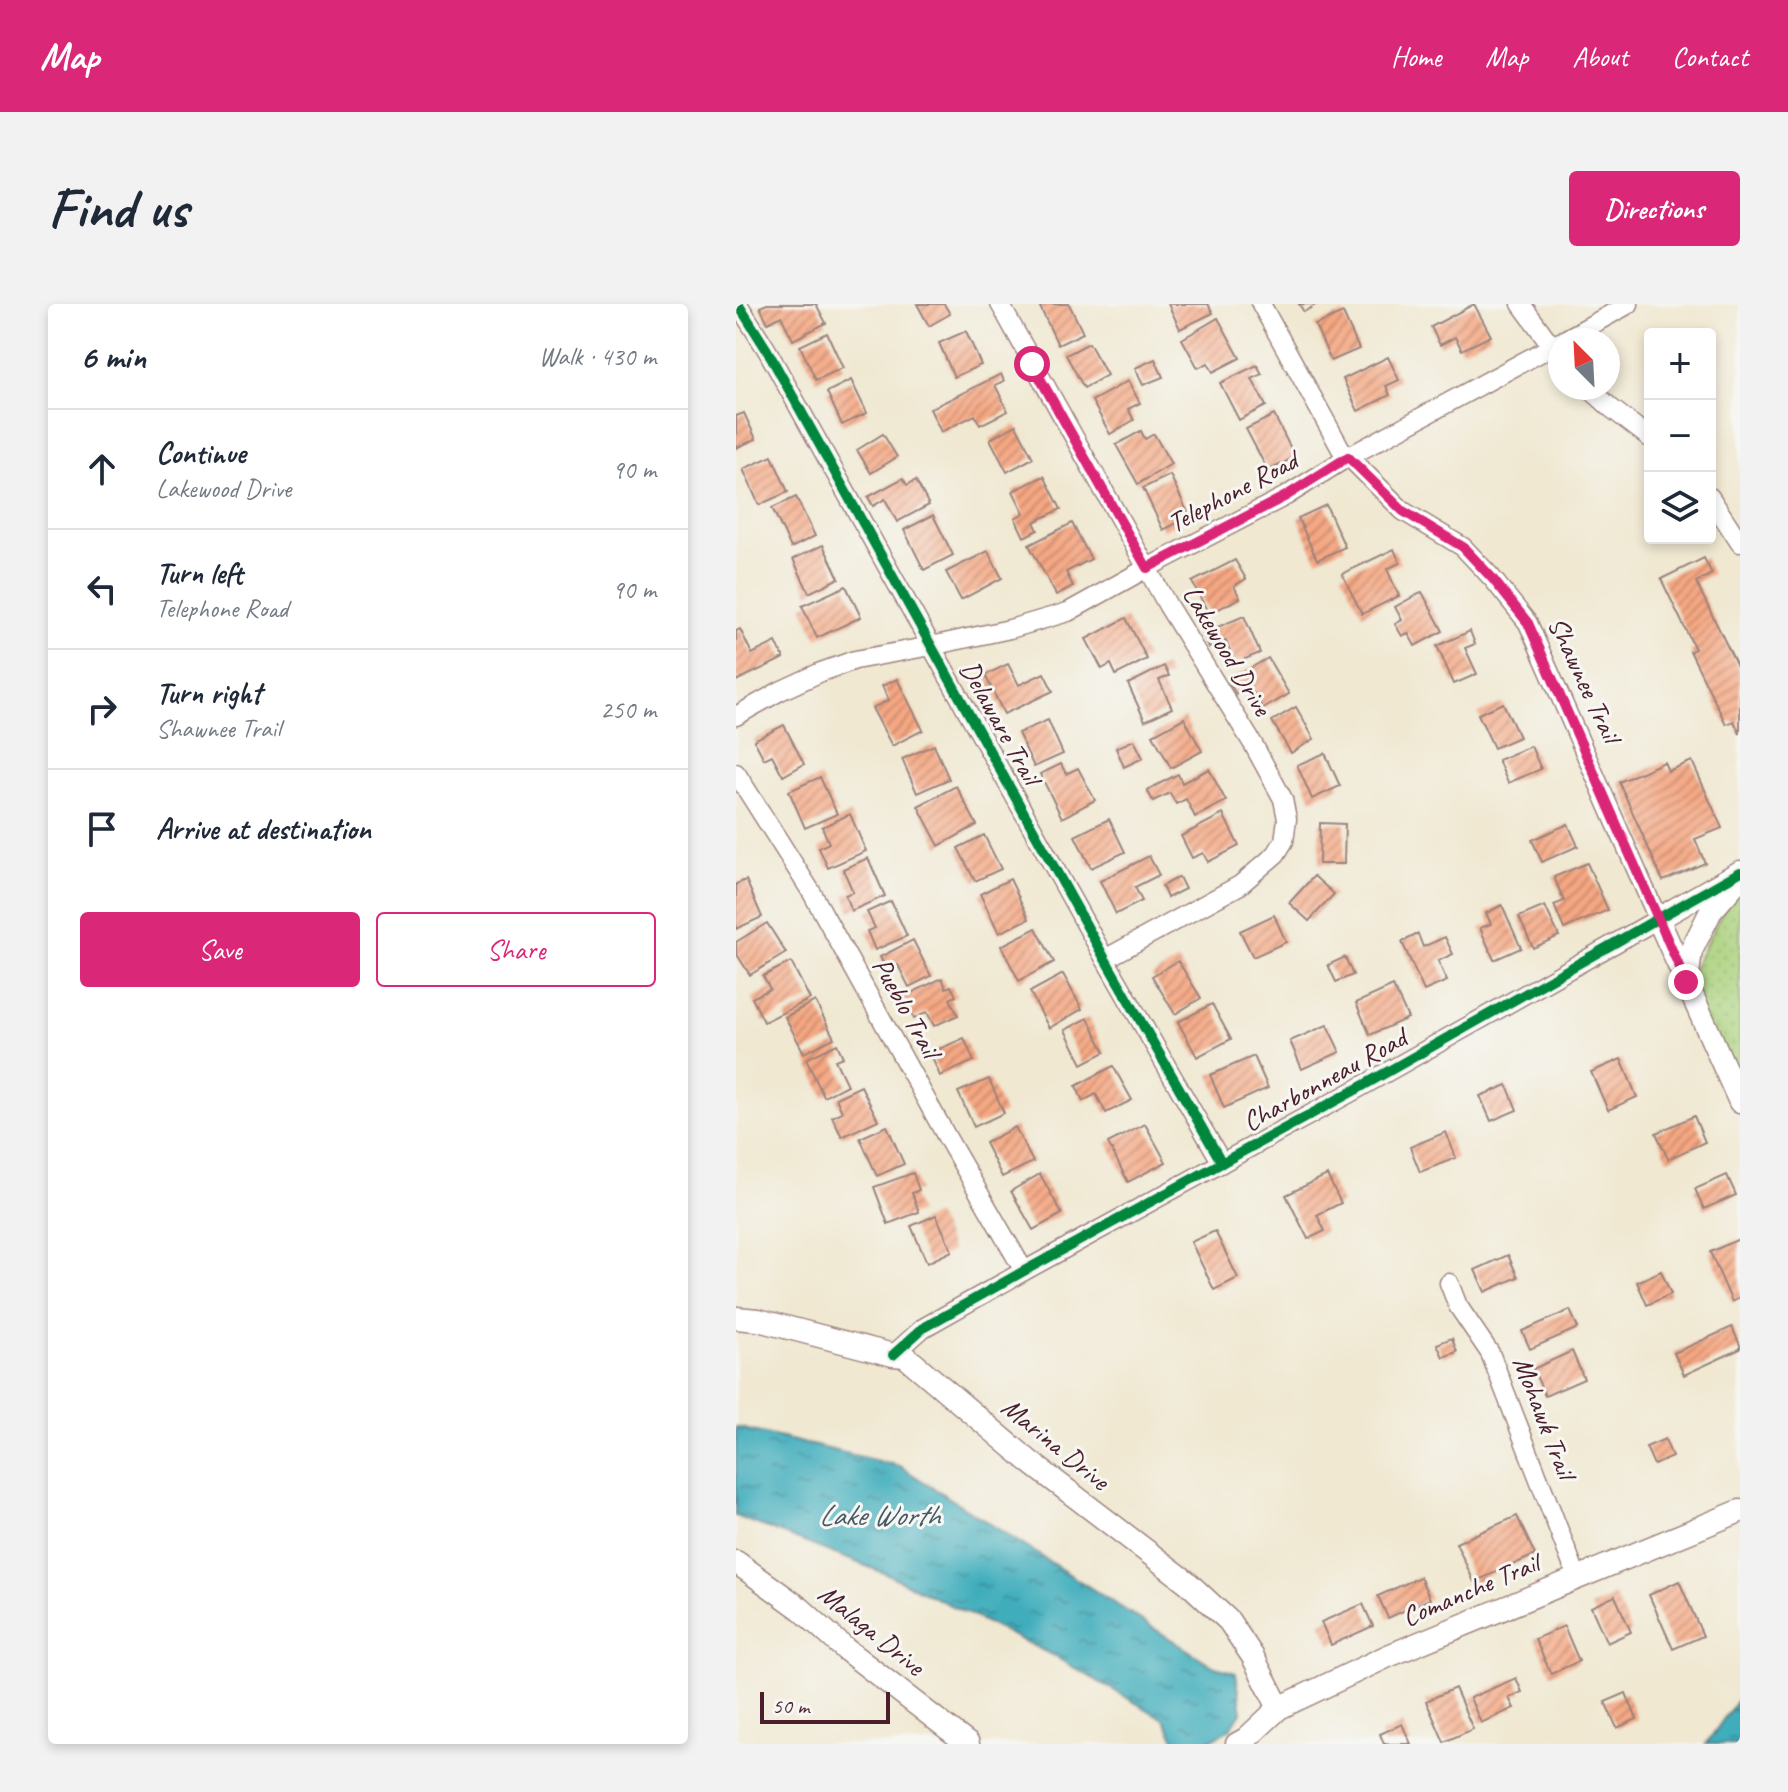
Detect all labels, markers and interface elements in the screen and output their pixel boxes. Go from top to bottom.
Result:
text: Map [40,33,99,80]
text: Home [1391,39,1441,74]
text: Map [1485,39,1528,74]
text: About [1572,39,1628,74]
text: Contact [1672,39,1748,74]
button: Directions [1569,171,1740,246]
text: Find us [48,173,188,244]
north arrow [1548,328,1620,400]
map controls [1644,328,1716,544]
button: + [1644,328,1716,400]
text: 6 min [80,335,146,378]
text: Walk · 430 m [539,340,656,373]
route start [1014,346,1050,382]
button: − [1644,400,1716,472]
text: Continue [156,434,246,472]
street label: Telephone Road [1161,441,1307,540]
icon: ahead [80,447,124,491]
text: 90 m [612,453,656,486]
text: Lakewood Drive [156,472,291,505]
button: layers [1644,472,1716,544]
text: Turn left [156,554,243,592]
icon: left [80,567,124,611]
text: 90 m [612,573,656,606]
street label: Lakewood Drive [1175,579,1281,723]
text: Telephone Road [156,592,288,625]
street label: Shawnee Trail [1540,611,1631,752]
street label: Delaware Trail [952,654,1051,795]
text: Turn right [156,674,261,712]
icon: right [80,687,124,731]
text: 250 m [600,693,656,726]
text: Shawnee Trail [156,712,281,745]
icon: arrive [80,807,124,851]
text: Arrive at destination [156,810,371,848]
button: Save [80,912,360,987]
button: Share [376,912,656,987]
street label: Pueblo Trail [865,951,951,1068]
route end [1668,964,1704,1000]
street label: Charbonneau Road [1236,1018,1416,1139]
street label: Mohawk Trail [1505,1351,1586,1488]
street label: Marina Drive [995,1389,1118,1499]
water label: Lake Worth [819,1496,941,1534]
street label: Comanche Trail [1396,1543,1549,1634]
street label: Malaga Drive [811,1576,933,1684]
scale bar [760,1688,890,1724]
text: 50 m [772,1692,809,1720]

